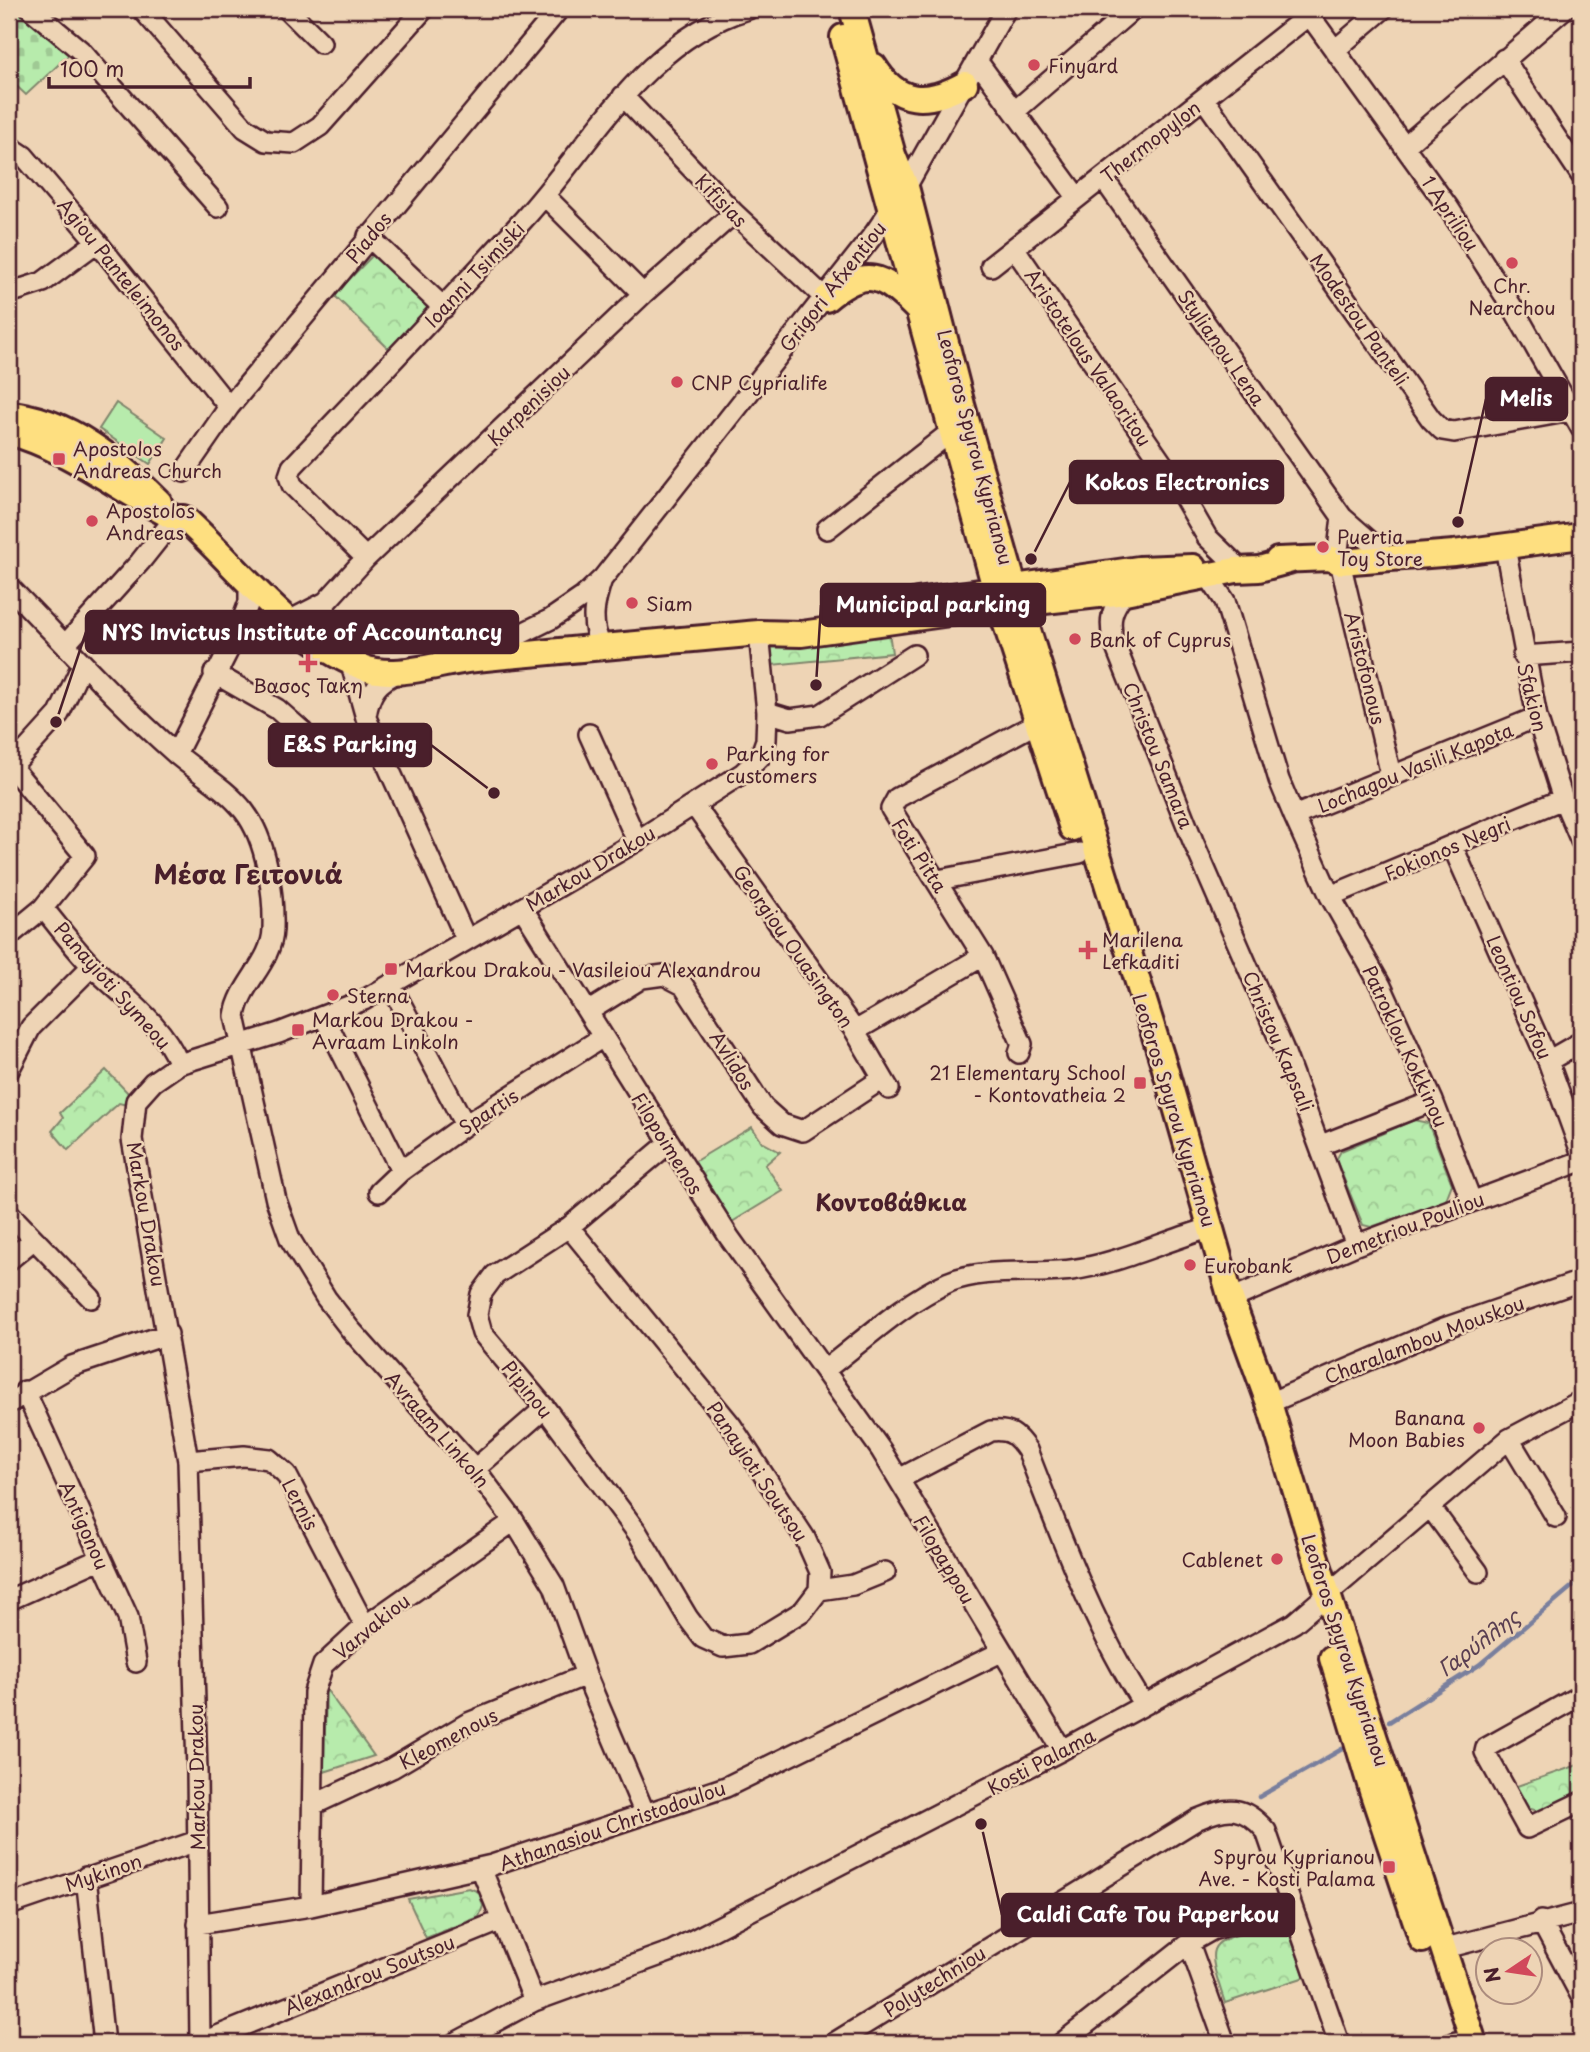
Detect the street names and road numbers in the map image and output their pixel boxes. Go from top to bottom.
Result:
street label: Thermopylon [1094,93,1206,189]
street label: Kifisias [690,167,754,233]
street label: 1 Apriliou [1416,170,1486,256]
street label: Agiou Panteleimonos [52,192,192,356]
street label: Piados [339,205,397,269]
street label: Ioanni Tsimiski [418,215,530,333]
street label: Grigori Afxentiou [772,215,892,357]
street label: Modestou Panteli [1304,247,1416,391]
street label: Aristotelous Valaoritou [1019,263,1159,451]
street label: Stylianou Lena [1171,283,1273,411]
street label: Leoforos Spyrou Kyprianou [931,326,1021,568]
street label: Karpenisiou [480,358,576,452]
street label: Aristofonous [1338,609,1394,727]
street label: Sfakion [1511,660,1555,734]
street label: Christou Samara [1117,677,1201,833]
street label: Lochagou Vasili Kapota [1313,715,1517,819]
street label: Fokionos Negri [1379,809,1515,887]
street label: Foti Pitta [885,812,955,898]
street label: Markou Drakou [520,818,660,918]
street label: Georgiou Ouasington [727,859,861,1033]
street label: Panayioti Symeou [48,915,178,1055]
street label: Leontiou Sofou [1480,931,1560,1063]
street label: Patroklou Kokkinou [1356,961,1456,1131]
street label: Christou Kapsali [1237,966,1321,1116]
street label: Leoforos Spyrou Kyprianou [1126,990,1224,1230]
street label: Avlidos [704,1025,762,1095]
street label: Spartis [453,1081,523,1141]
street label: Filopoimenos [625,1086,711,1200]
street label: Markou Drakou [120,1139,174,1289]
street label: Demetriou Pouliou [1322,1184,1488,1270]
street label: Charalambou Mouskou [1320,1288,1528,1390]
street label: Pipinou [496,1354,560,1424]
street label: Avraam Linkoln [379,1364,497,1494]
street label: Panayioti Soutsou [701,1395,815,1547]
street label: Lernis [276,1473,326,1535]
street label: Antigonou [53,1476,117,1574]
street label: Filopappou [907,1509,983,1609]
street label: Leoforos Spyrou Kyprianou [1295,1530,1397,1770]
street label: Varvakiou [327,1586,415,1666]
street label: Kleomenous [394,1700,502,1776]
street label: Markou Drakou [181,1703,211,1851]
street label: Kosti Palama [982,1721,1100,1801]
street label: Athanasiou Christodoulou [495,1773,729,1877]
street label: Mykinon [61,1846,145,1898]
street label: Alexandrou Soutsou [279,1927,459,2021]
street label: Polytechniou [877,1938,991,2024]

